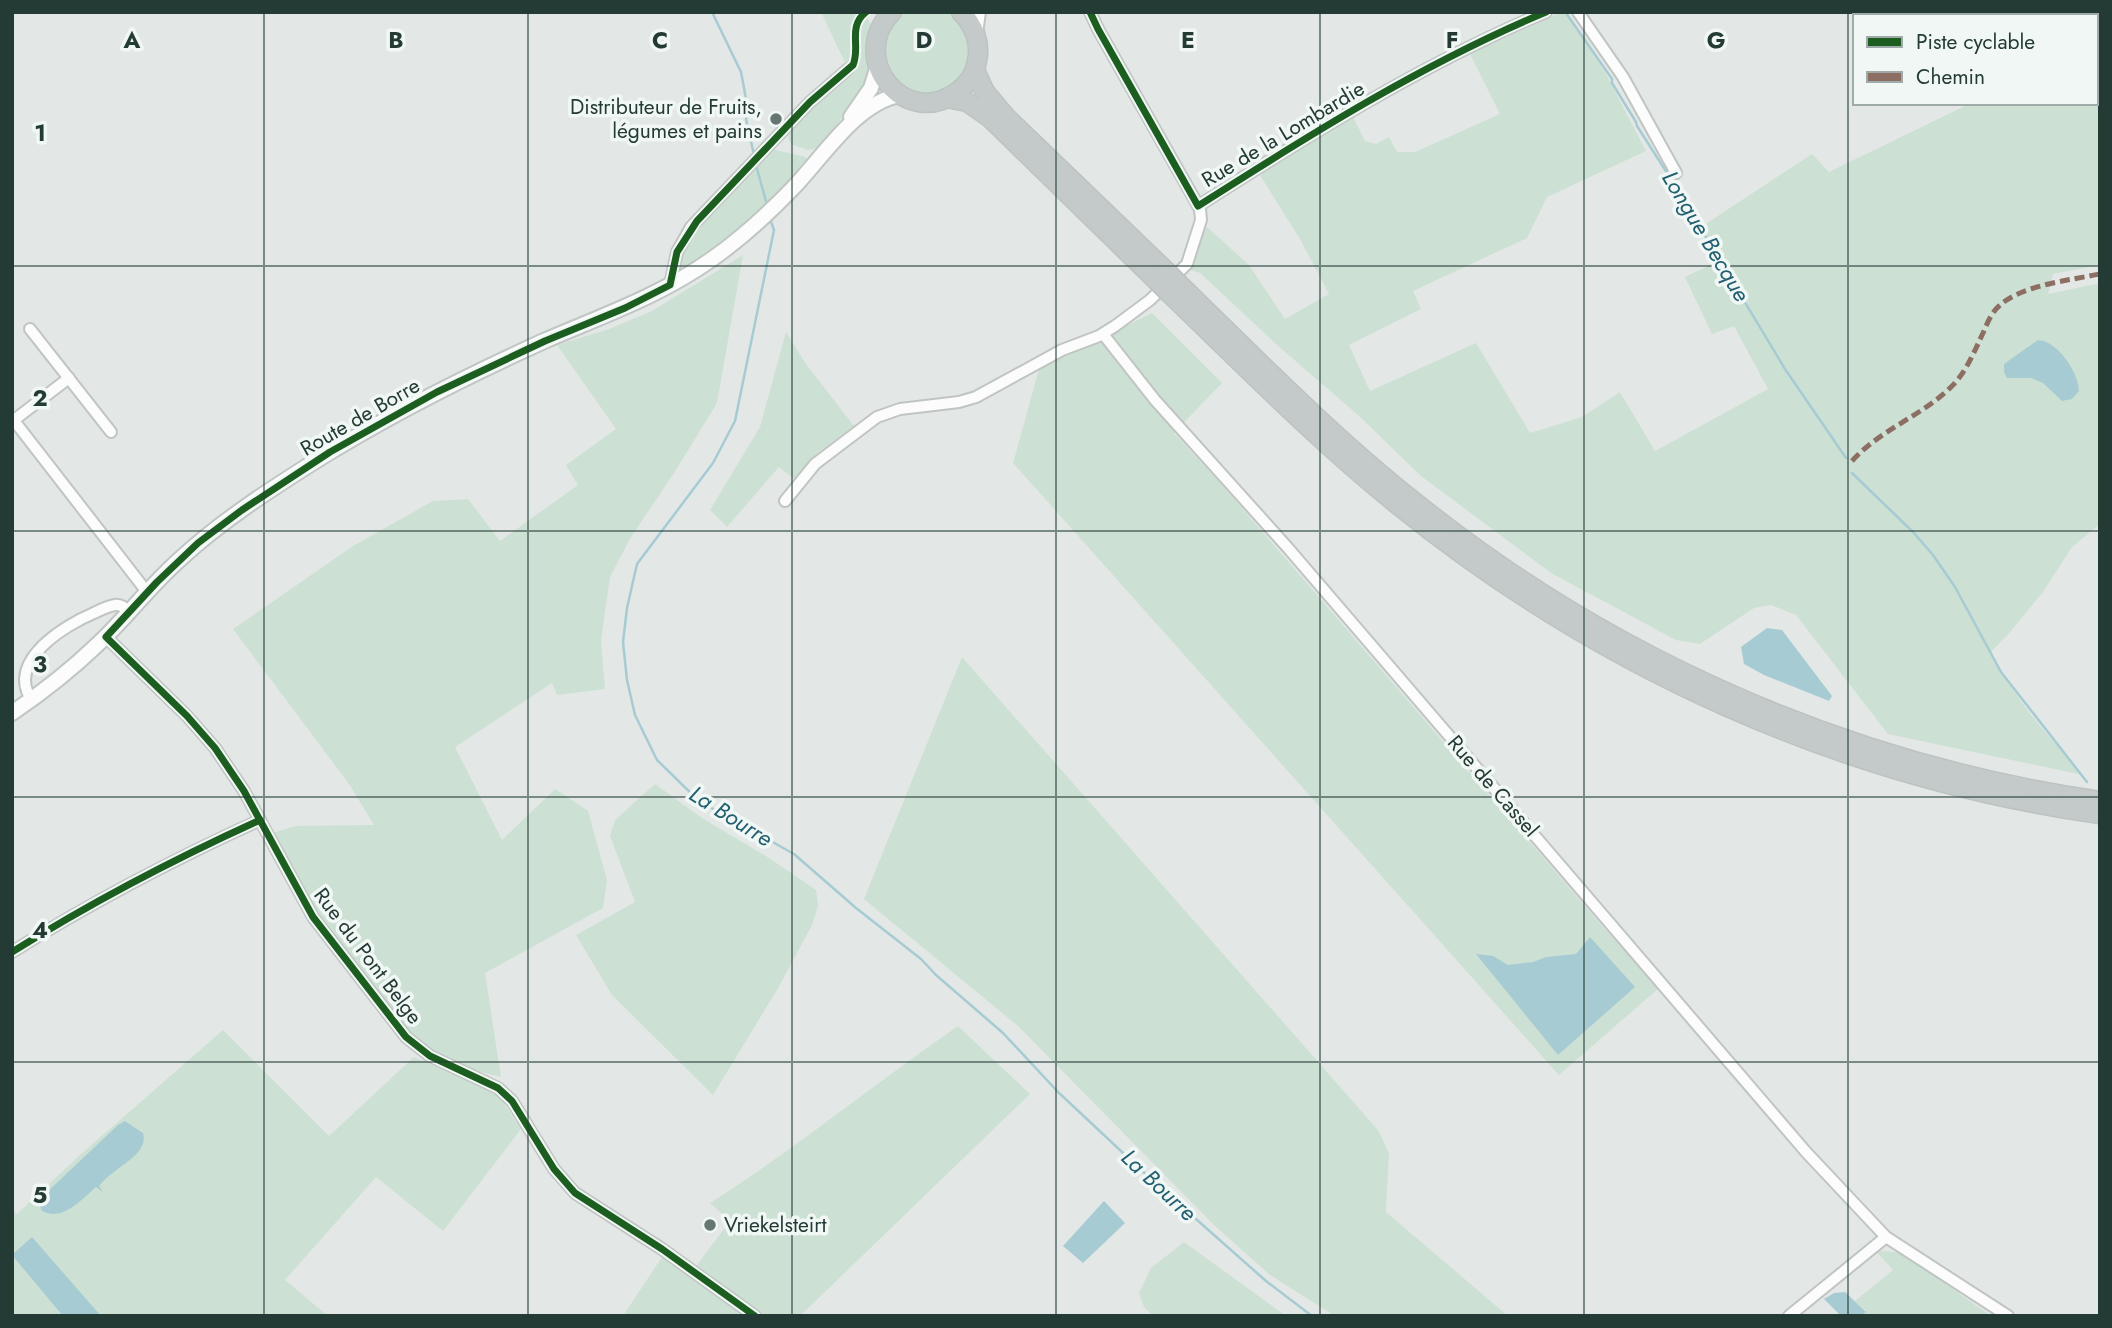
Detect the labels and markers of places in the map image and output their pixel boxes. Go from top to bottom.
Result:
place label: Distributeur de Fruits, légumes et pains [570,92,762,146]
marker: Distributeur de Fruits, légumes et pains [768,111,784,127]
place label: Vriekelsteirt [724,1210,826,1240]
marker: Vriekelsteirt [702,1217,718,1233]

